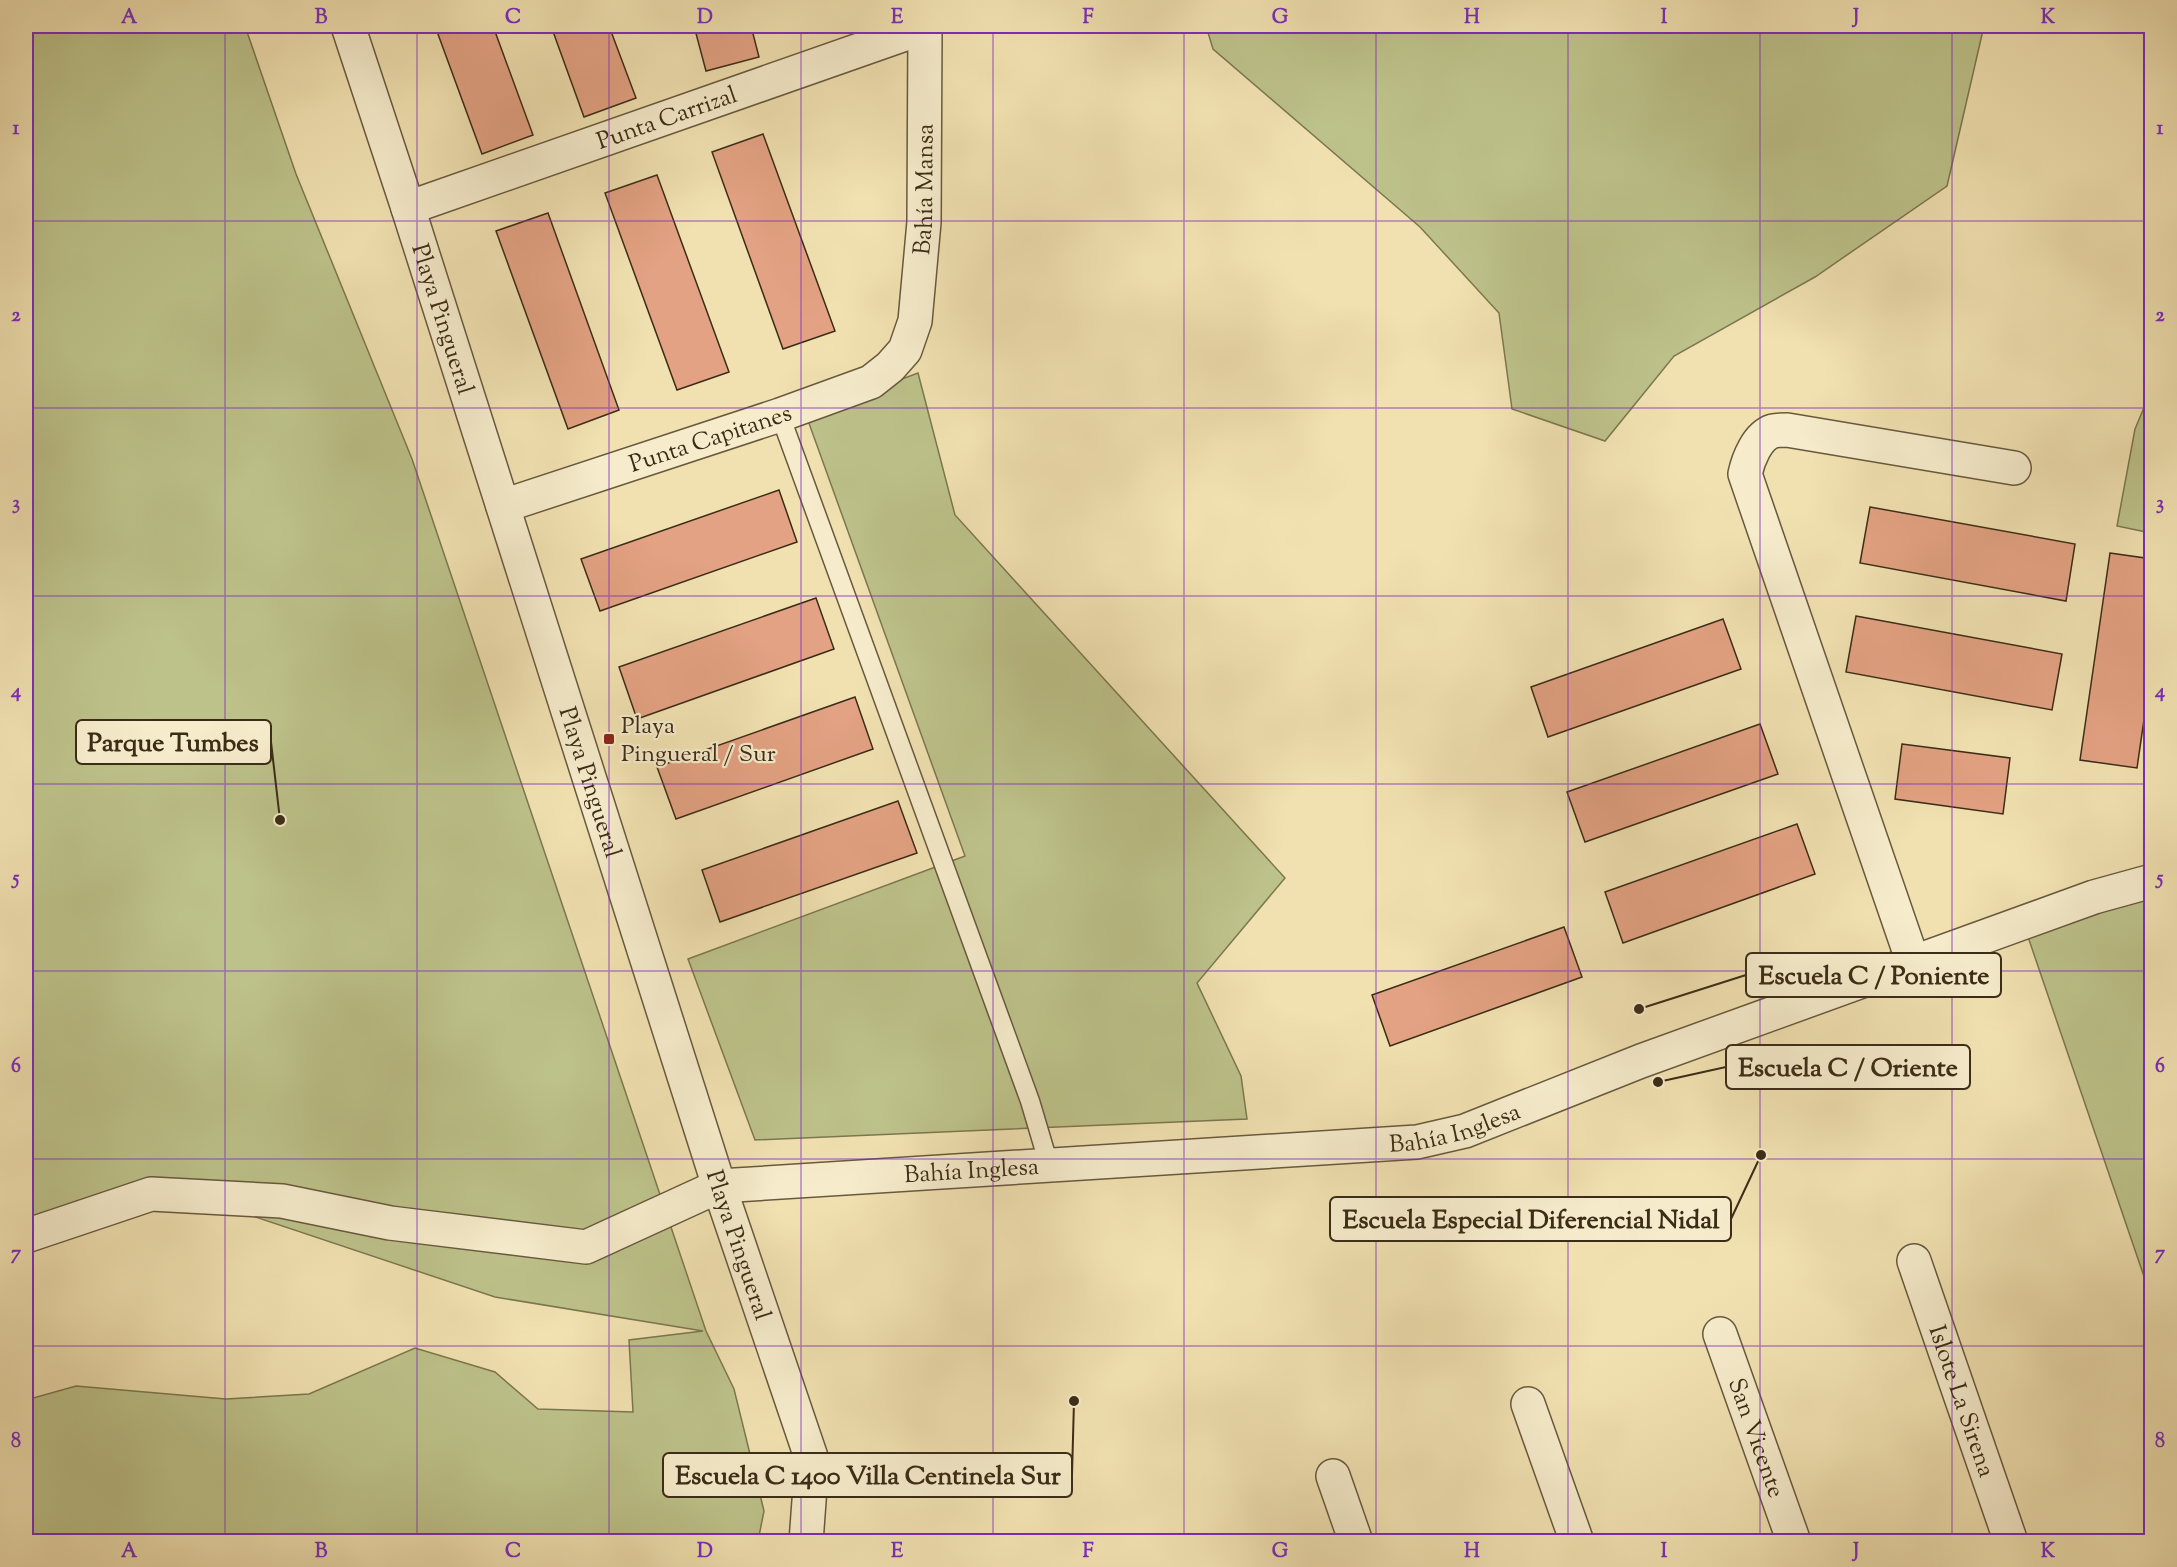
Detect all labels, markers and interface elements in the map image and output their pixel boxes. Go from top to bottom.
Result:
text: A [121,4,138,33]
text: B [315,4,328,33]
text: C [505,4,521,33]
text: D [697,4,713,33]
text: E [891,4,904,33]
text: F [1082,4,1094,33]
text: G [1272,4,1289,33]
text: H [1464,4,1480,33]
text: I [1661,4,1668,33]
text: J [1851,4,1859,33]
text: K [2041,4,2056,33]
street label: Punta Carrizal [592,79,742,160]
text: 1 [13,115,20,144]
text: 1 [2157,115,2164,144]
street label: Bahía Mansa [906,124,944,256]
street label: Playa Pingueral [401,240,481,400]
text: 2 [11,302,21,331]
text: 2 [2155,302,2165,331]
street label: Punta Capitanes [625,397,797,482]
text: 3 [12,490,20,519]
text: 3 [2156,490,2164,519]
text: 4 [10,678,21,707]
text: 4 [2154,678,2165,707]
street label: Playa Pingueral [549,703,629,863]
place label: Playa Pingueral / Sur [621,710,776,772]
callout: Parque Tumbes [76,720,271,764]
text: Parque Tumbes [87,726,259,763]
marker: Playa Pingueral / Sur [602,732,616,746]
text: 5 [11,865,20,894]
text: 5 [2155,865,2164,894]
callout: Escuela C / Poniente [1746,953,2001,997]
text: Escuela C / Poniente [1759,959,1989,996]
callout: Escuela C / Oriente [1726,1045,1970,1089]
text: Escuela C / Oriente [1738,1051,1958,1088]
text: 6 [11,1053,21,1082]
text: 6 [2155,1053,2165,1082]
street label: Bahía Inglesa [1388,1096,1526,1163]
street label: Bahía Inglesa [903,1151,1040,1193]
street label: Playa Pingueral [696,1166,778,1325]
callout: Escuela Especial Diferencial Nidal [1330,1197,1731,1241]
text: Escuela Especial Diferencial Nidal [1342,1203,1720,1240]
text: 7 [11,1240,22,1269]
text: 7 [2155,1240,2166,1269]
street label: Islote La Sirena [1918,1321,2002,1482]
street label: San Vicente [1718,1374,1792,1503]
text: 8 [11,1428,21,1457]
text: 8 [2155,1428,2165,1457]
callout: Escuela C 1400 Villa Centinela Sur [663,1453,1072,1497]
text: Escuela C 1400 Villa Centinela Sur [675,1459,1061,1496]
text: A [121,1538,138,1567]
text: B [315,1538,328,1567]
text: C [505,1538,521,1567]
text: D [697,1538,713,1567]
text: E [891,1538,904,1567]
text: F [1082,1538,1094,1567]
text: G [1272,1538,1289,1567]
text: H [1464,1538,1480,1567]
text: I [1661,1538,1668,1567]
text: J [1851,1538,1859,1567]
text: K [2041,1538,2056,1567]

